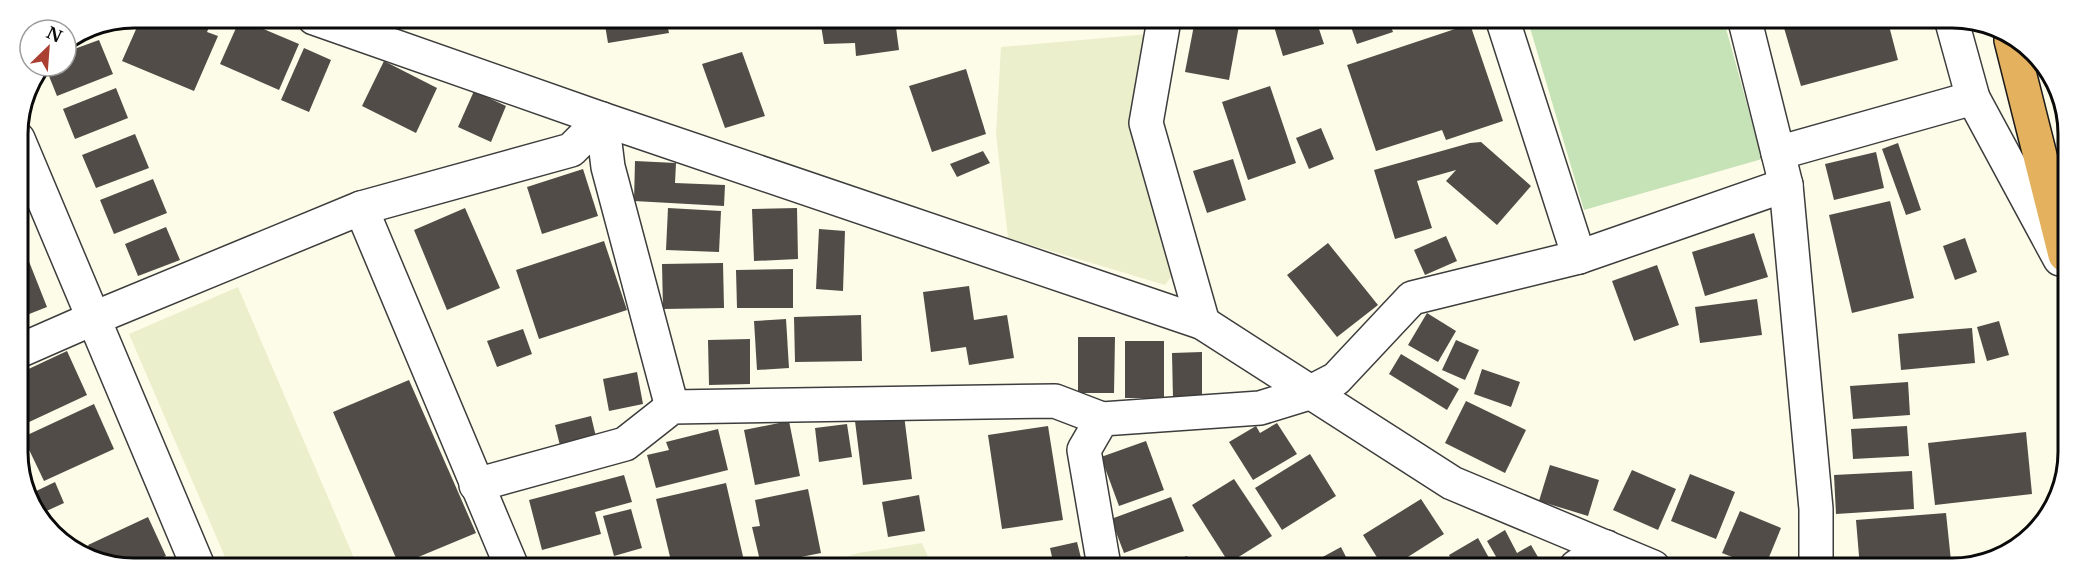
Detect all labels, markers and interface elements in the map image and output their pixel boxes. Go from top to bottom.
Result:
north arrow [18,18,78,78]
text: N [43,22,65,47]

